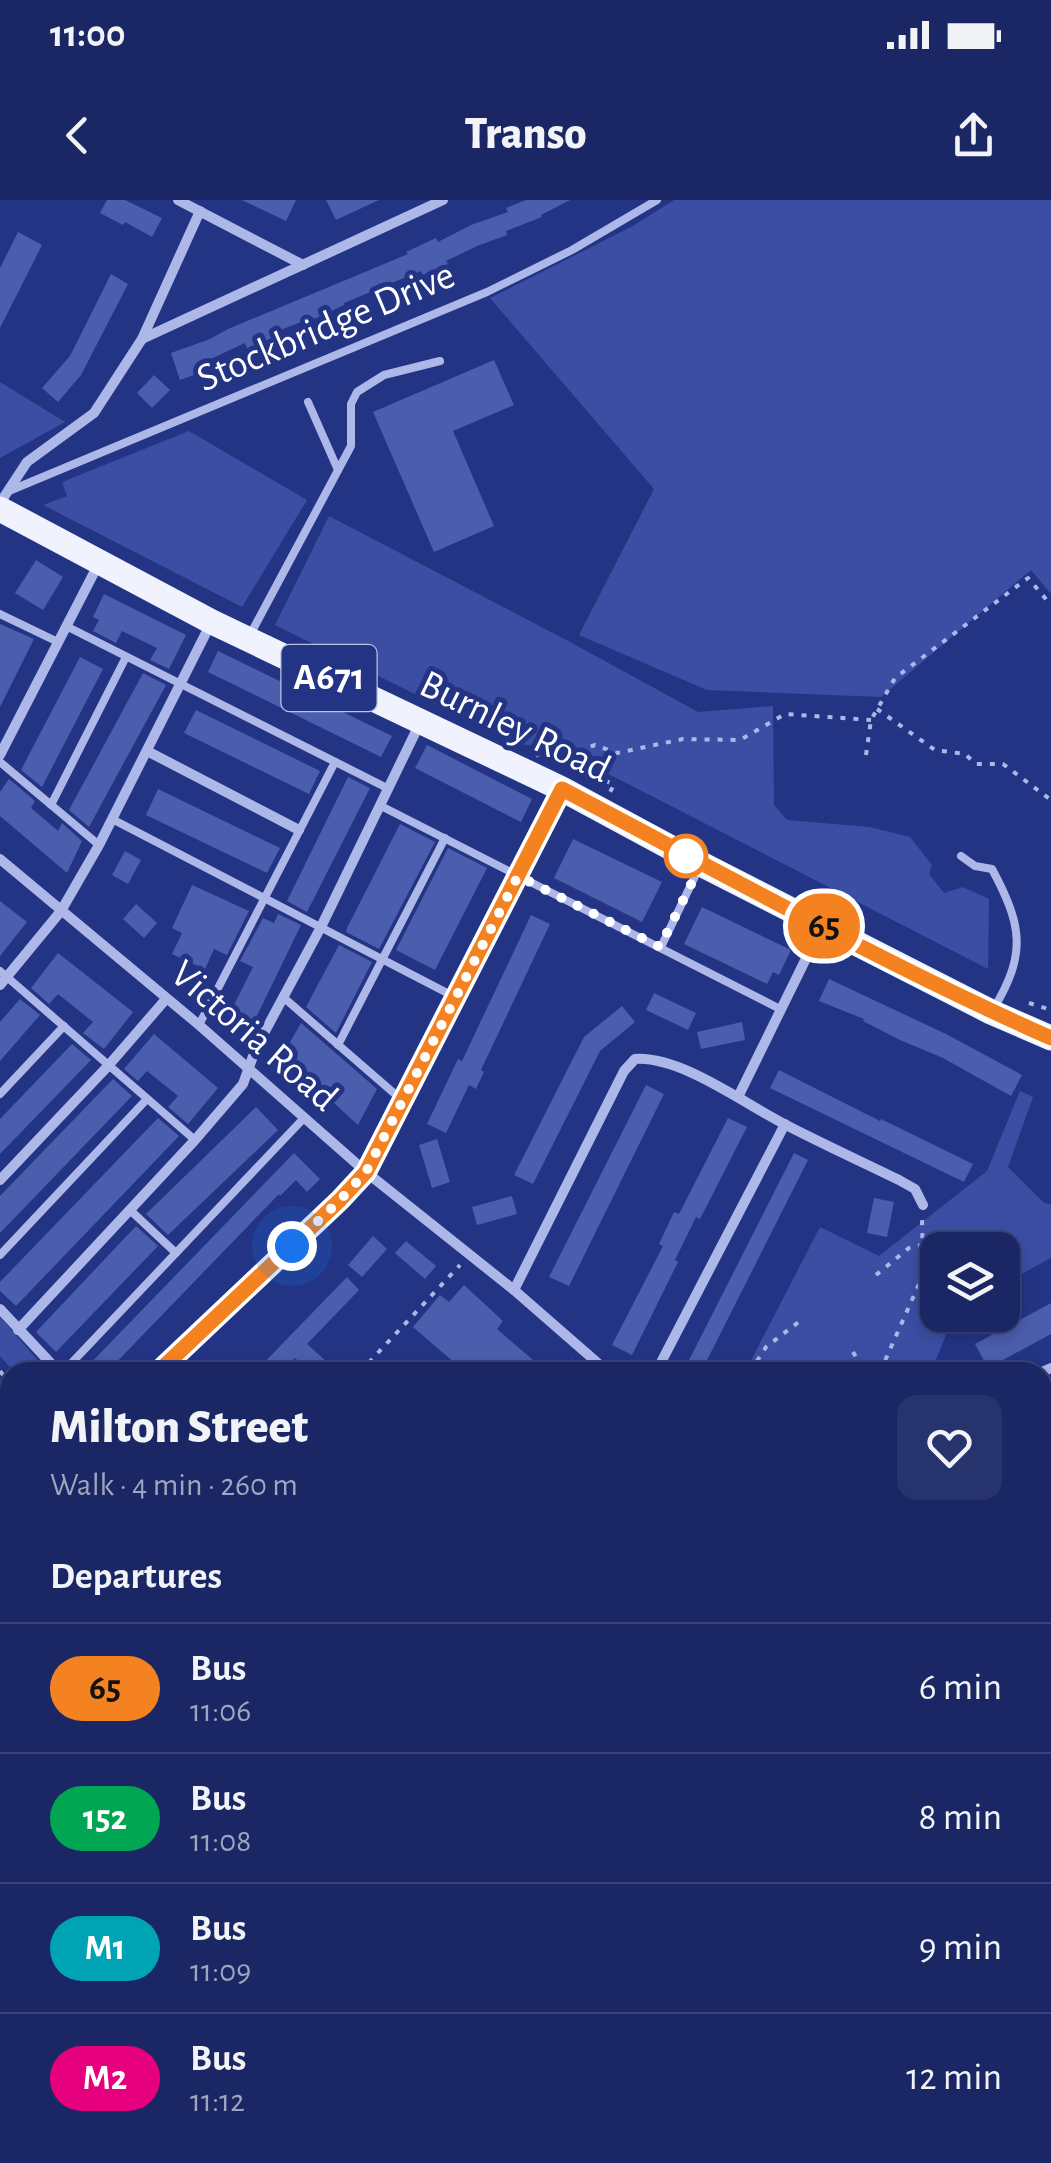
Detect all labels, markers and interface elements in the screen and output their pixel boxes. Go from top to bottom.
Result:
text: 11:00 [50,16,126,54]
icon: back [50,108,105,163]
icon: share [946,108,1001,163]
text: Transo [464,112,587,157]
street label: Stockbridge Drive [191,255,461,399]
road number: A671 [282,645,376,711]
street label: Burnley Road [413,664,617,790]
unlabelled marker [665,835,707,877]
line badge: 65 [779,894,869,958]
text: 65 [808,909,840,944]
street label: Victoria Road [163,953,345,1119]
your location [267,1221,317,1271]
map controls [920,1232,1020,1332]
button: layers [920,1232,1020,1332]
button: heart [897,1395,1002,1500]
text: Milton Street [50,1404,308,1452]
text: Walk · 4 min · 260 m [50,1469,298,1501]
text: Departures [50,1558,222,1596]
text: Bus [190,1650,246,1688]
text: 6 min [919,1669,1002,1707]
text: 65 [89,1671,121,1706]
text: 11:06 [190,1695,251,1727]
text: Bus [190,1780,246,1818]
text: 8 min [919,1799,1002,1837]
text: 152 [83,1801,127,1836]
text: 11:08 [190,1825,251,1857]
text: Bus [190,1910,246,1948]
text: 9 min [919,1929,1002,1967]
text: M1 [85,1931,125,1966]
text: 11:09 [190,1955,251,1987]
text: Bus [190,2040,246,2078]
text: 12 min [906,2059,1002,2097]
text: M2 [83,2061,127,2096]
text: 11:12 [190,2085,245,2117]

